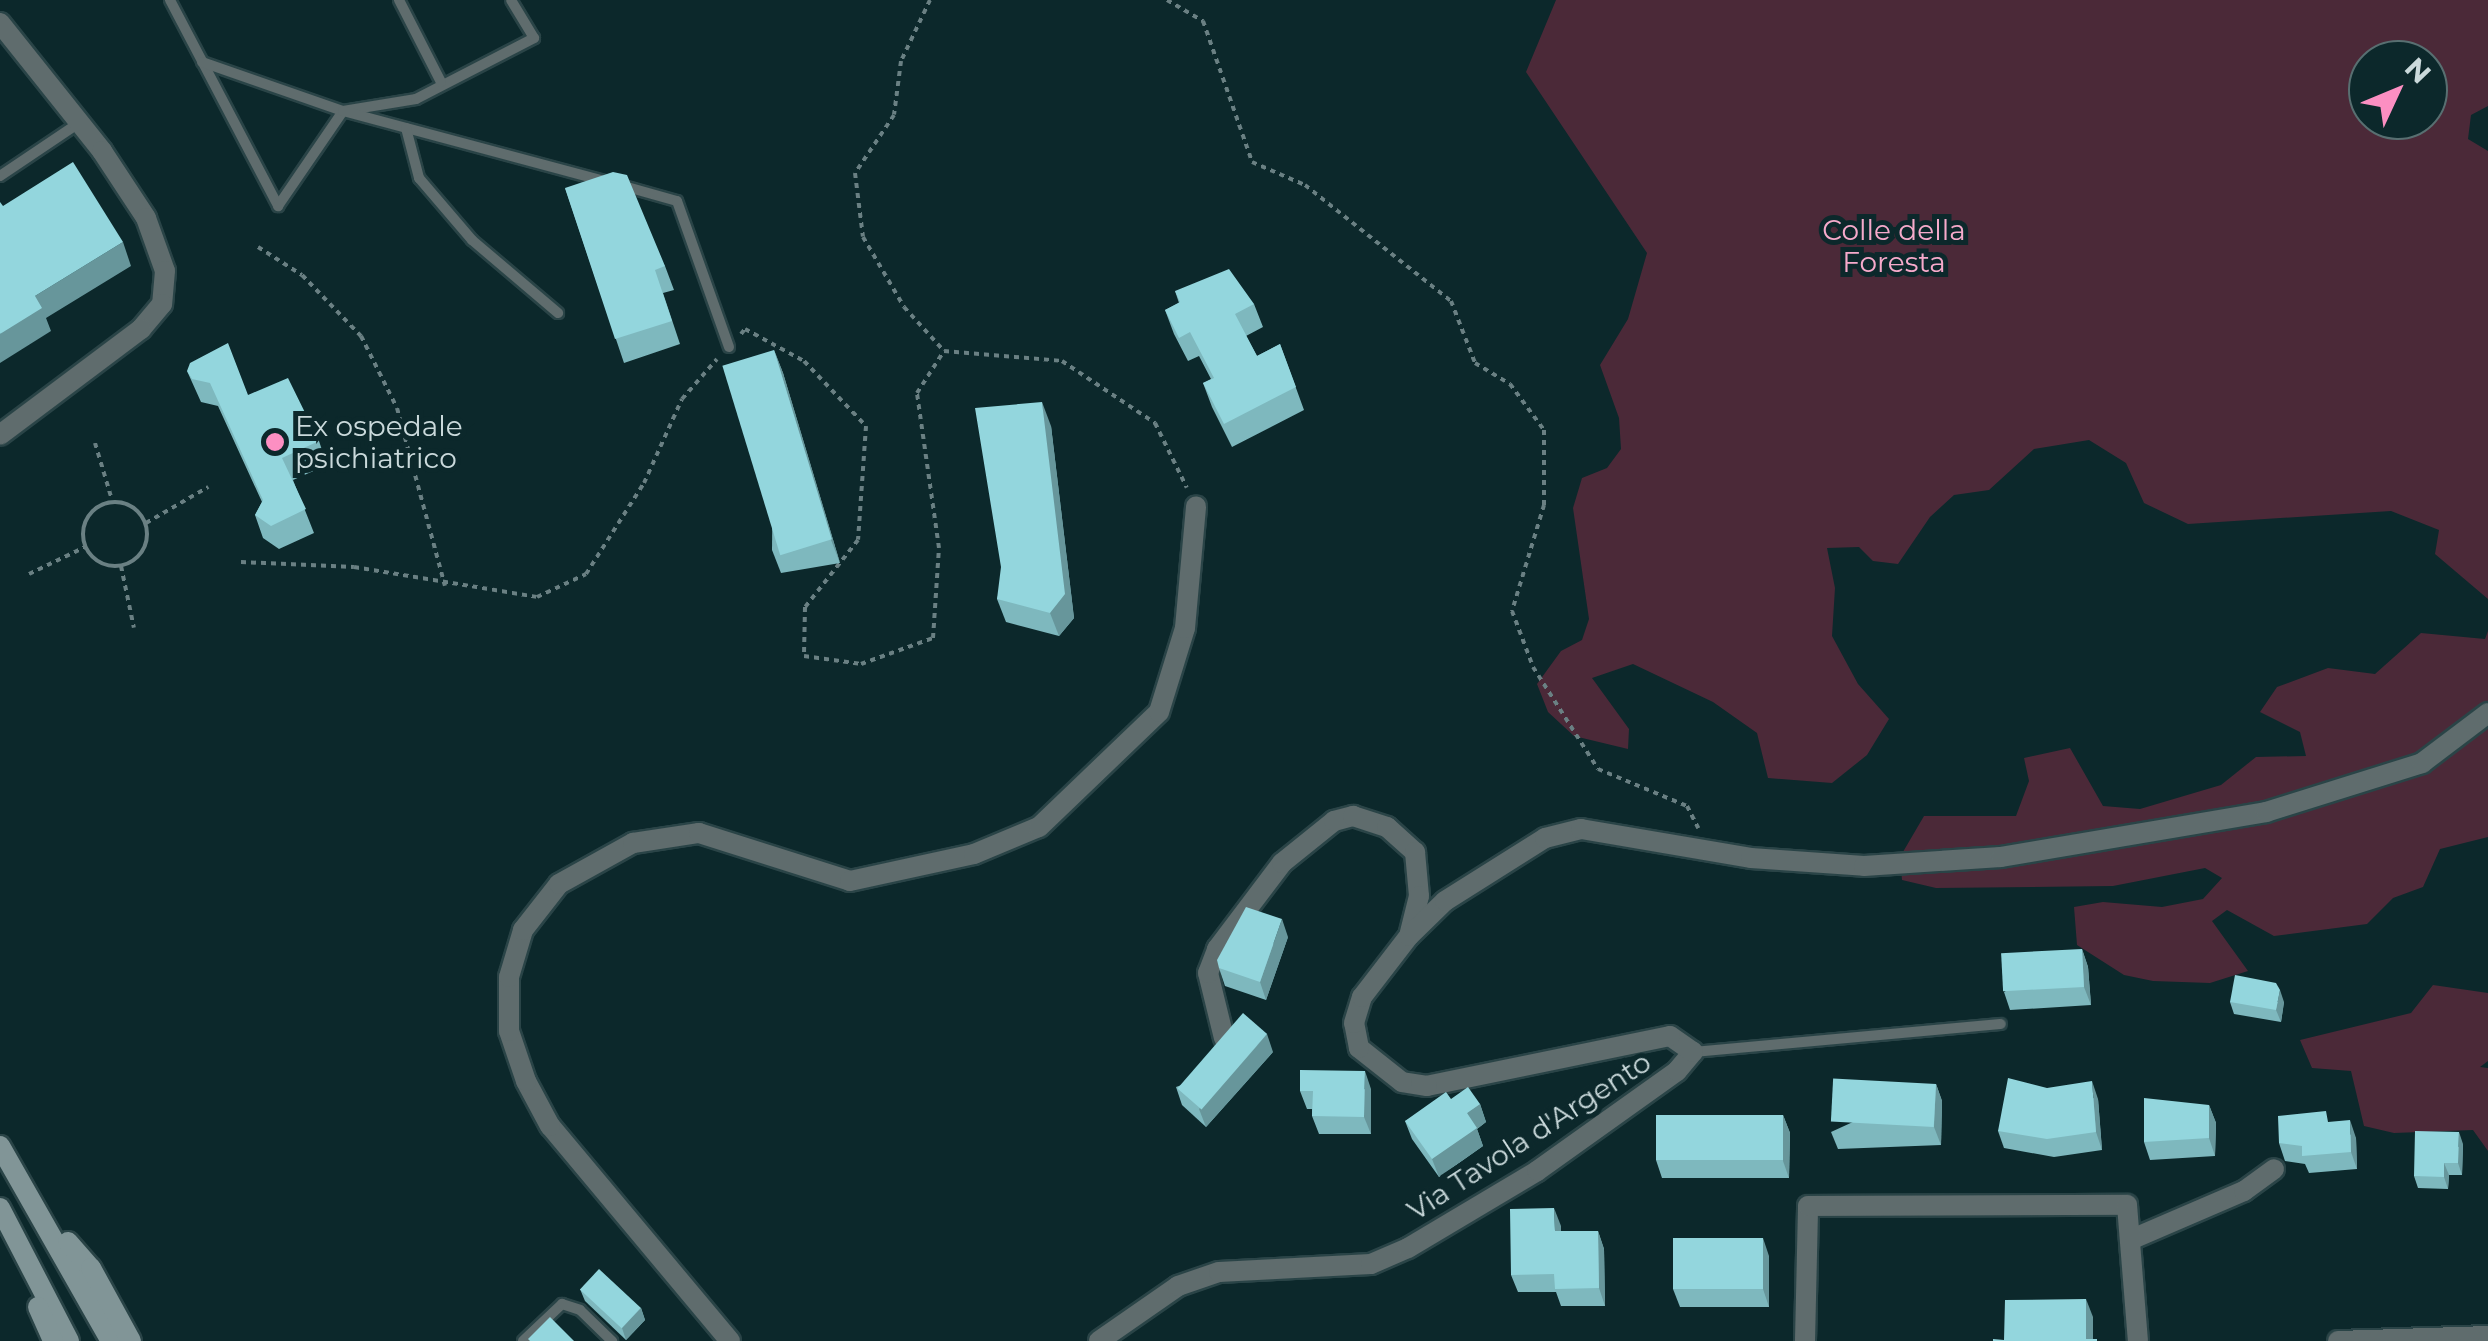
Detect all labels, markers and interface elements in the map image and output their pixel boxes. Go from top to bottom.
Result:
north arrow [2348,40,2448,140]
text: N [2398,51,2438,90]
park label: Colle della Foresta [1822,213,1966,279]
place label: Ex ospedale psichiatrico [295,409,463,475]
marker: Ex ospedale psichiatrico [264,431,286,453]
street label: Via Tavola d'Argento [1401,1045,1657,1227]

